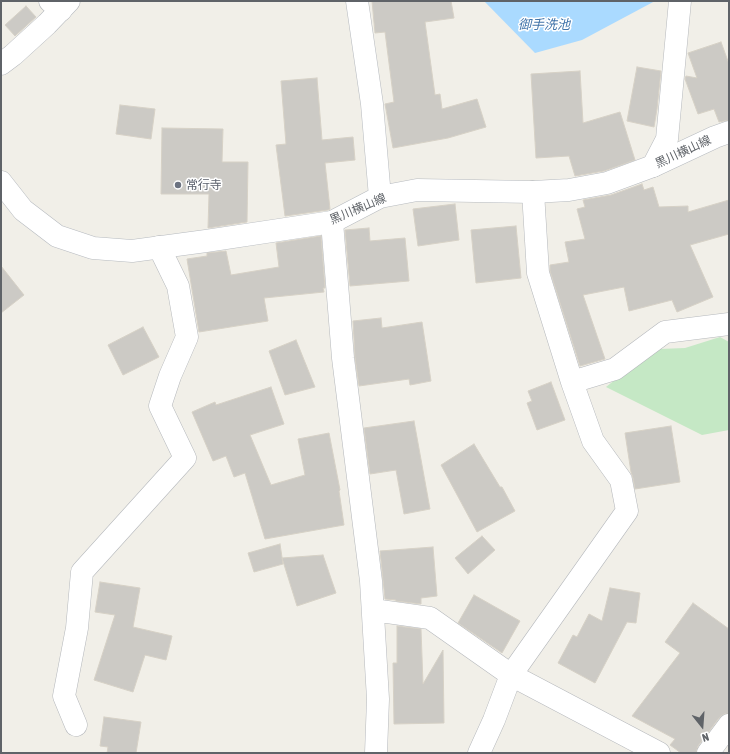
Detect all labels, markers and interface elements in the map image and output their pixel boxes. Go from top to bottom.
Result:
water label: 御手洗池 [518,17,570,33]
street label: 黒川横山線 [653,133,713,171]
place label: 常行寺 [186,178,222,192]
marker: 常行寺 [173,180,183,190]
street label: 黒川横山線 [328,191,388,227]
north arrow [682,706,722,746]
text: N [701,731,710,744]

